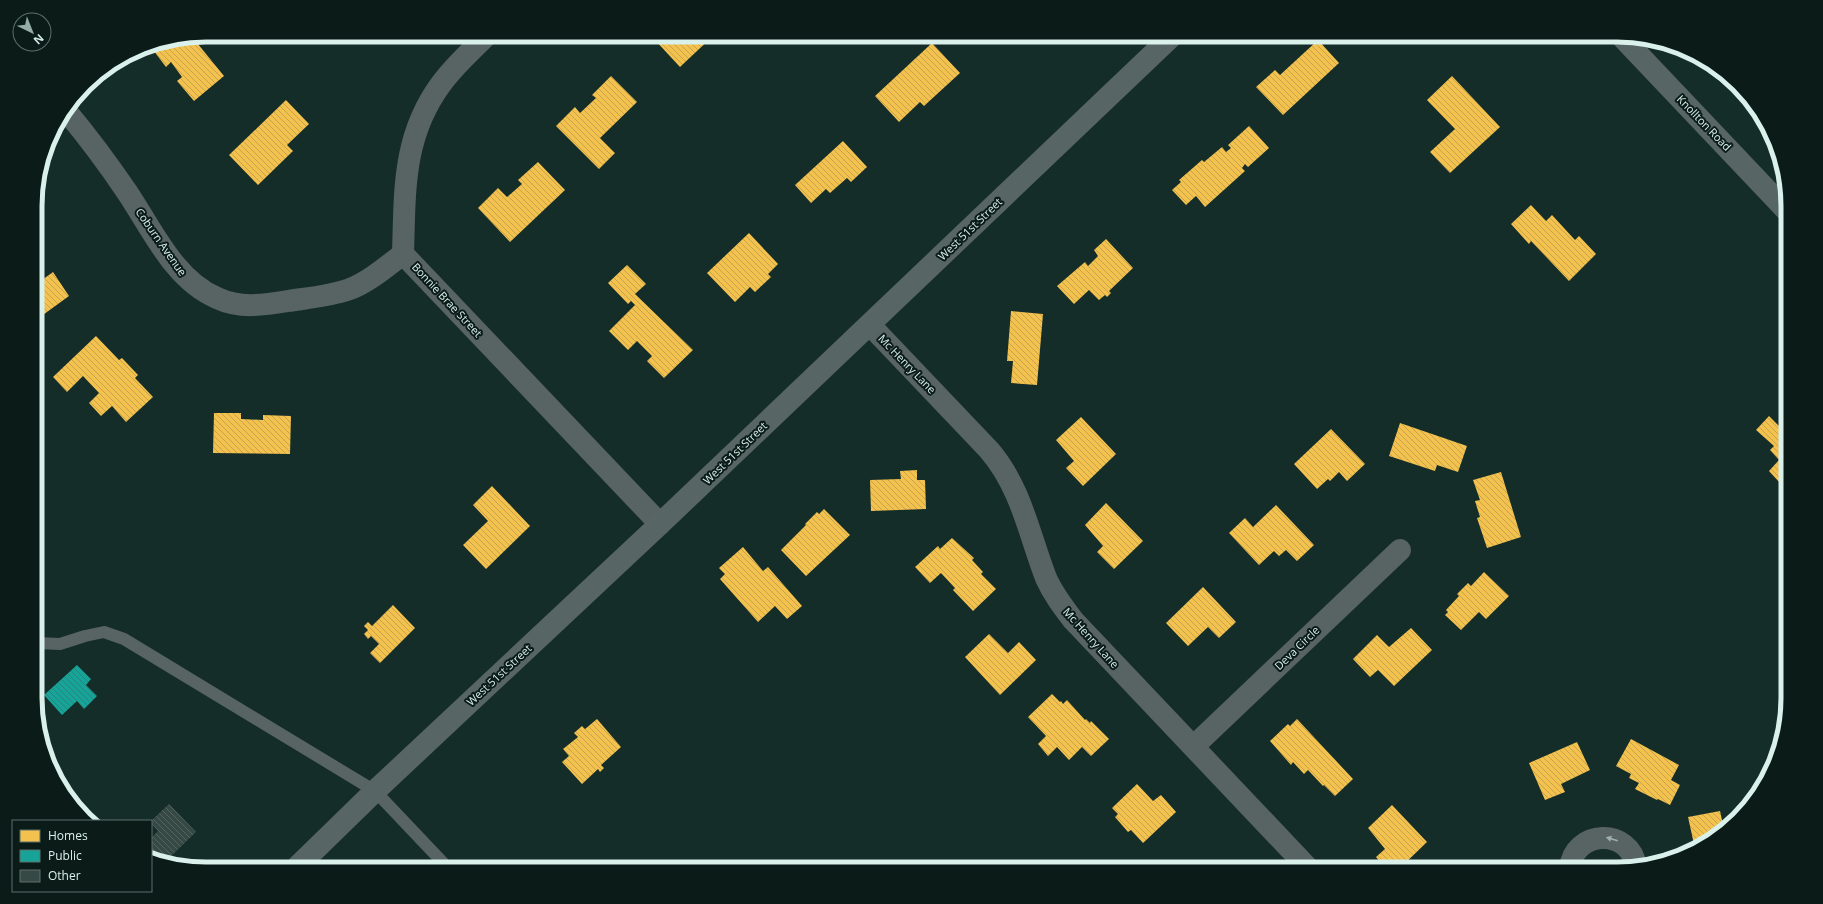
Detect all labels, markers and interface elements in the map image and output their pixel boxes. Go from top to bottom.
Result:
north arrow [12,12,52,52]
text: N [31,31,48,48]
street label: Knollton Road [1674,92,1735,154]
street label: West 51st Street [934,194,1005,263]
street label: Coburn Avenue [132,205,190,279]
street label: Bonnie Brae Street [409,259,486,340]
street label: Mc Henry Lane [875,331,939,396]
street label: West 51st Street [699,418,770,487]
street label: Mc Henry Lane [1060,604,1123,671]
street label: Deva Circle [1271,622,1322,673]
street label: West 51st Street [463,641,534,709]
legend [12,820,152,892]
text: Homes [48,827,88,844]
one-way arrow [1606,836,1618,842]
text: Public [48,847,82,864]
text: Other [48,867,81,884]

